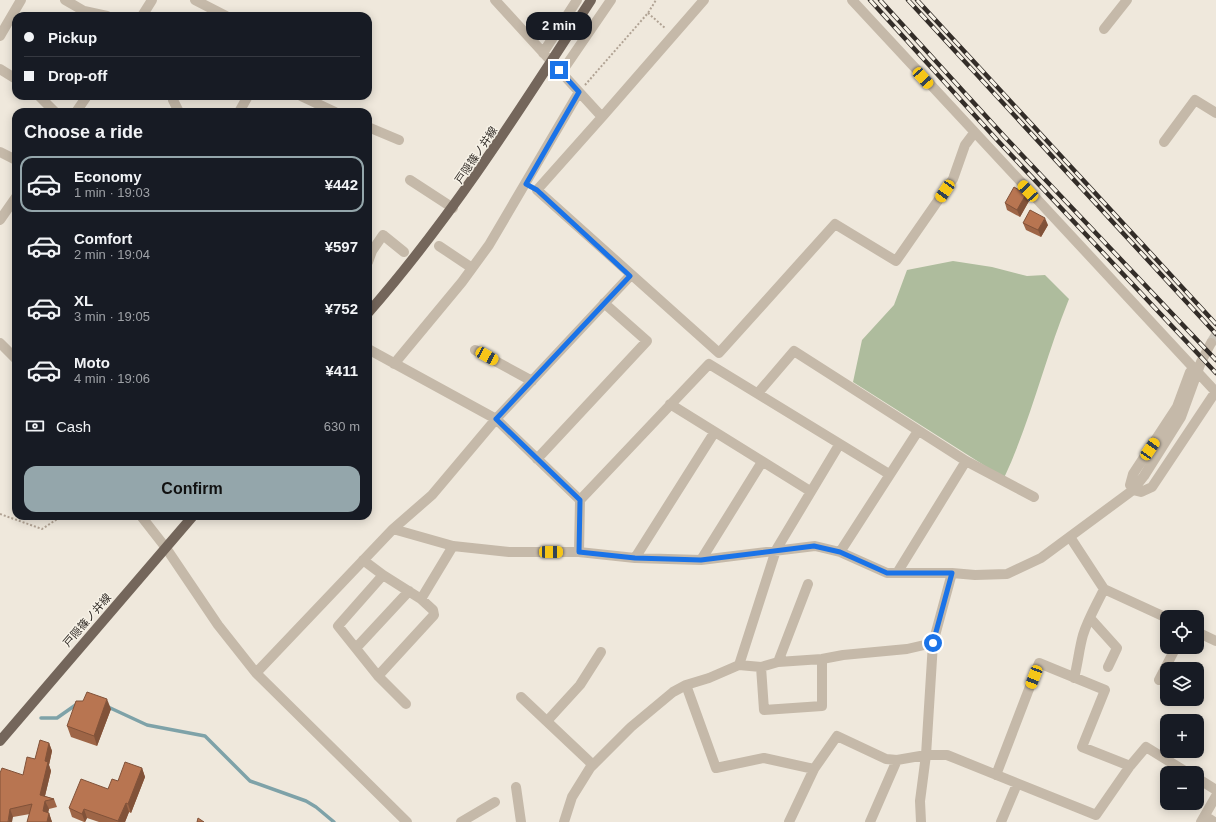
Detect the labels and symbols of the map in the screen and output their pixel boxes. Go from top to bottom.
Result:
callout: 2 min [526,12,592,40]
route end [550,61,568,79]
car [911,65,935,91]
street label: 戸隠篠ノ井線 [453,124,499,186]
car [933,178,957,204]
car [1015,178,1041,204]
car [474,345,500,367]
car [1138,436,1162,462]
car [539,546,563,558]
street label: 戸隠篠ノ井線 [61,591,113,649]
route start [924,634,942,652]
car [1024,664,1044,690]

